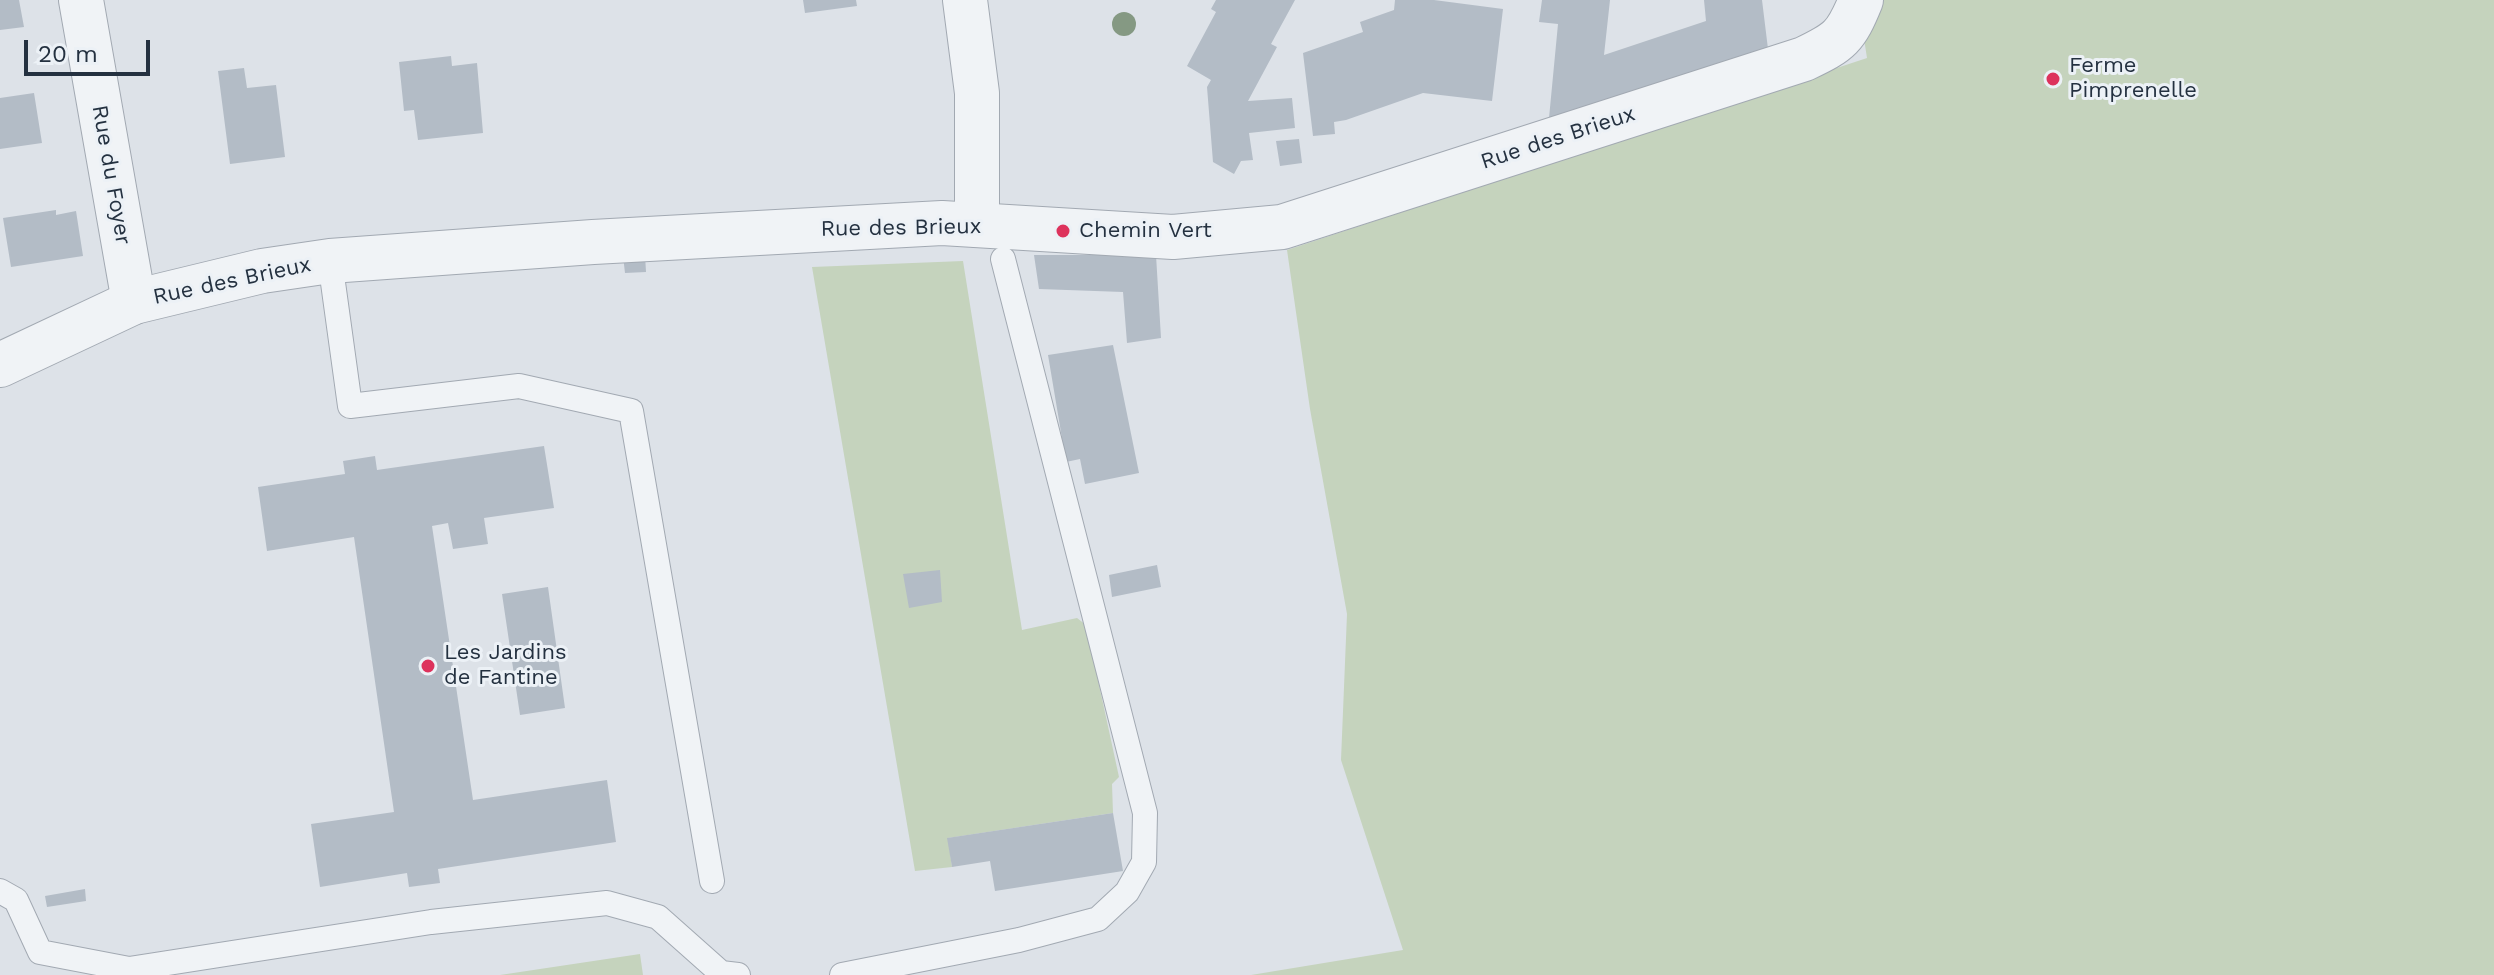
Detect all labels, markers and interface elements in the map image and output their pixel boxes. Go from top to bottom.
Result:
scale bar [28,24,154,74]
text: 20 m [38,40,98,68]
place label: Ferme Pimprenelle [2069,53,2197,104]
marker: Ferme Pimprenelle [2044,70,2062,88]
street label: Rue des Brieux [1477,101,1639,175]
street label: Rue du Foyer [86,103,136,247]
street label: Rue des Brieux [820,213,982,243]
place label: Chemin Vert [1079,218,1212,244]
marker: Chemin Vert [1054,222,1072,240]
street label: Rue des Brieux [151,251,313,311]
place label: Les Jardins de Fantine [444,640,567,692]
marker: Les Jardins de Fantine [419,657,437,675]

